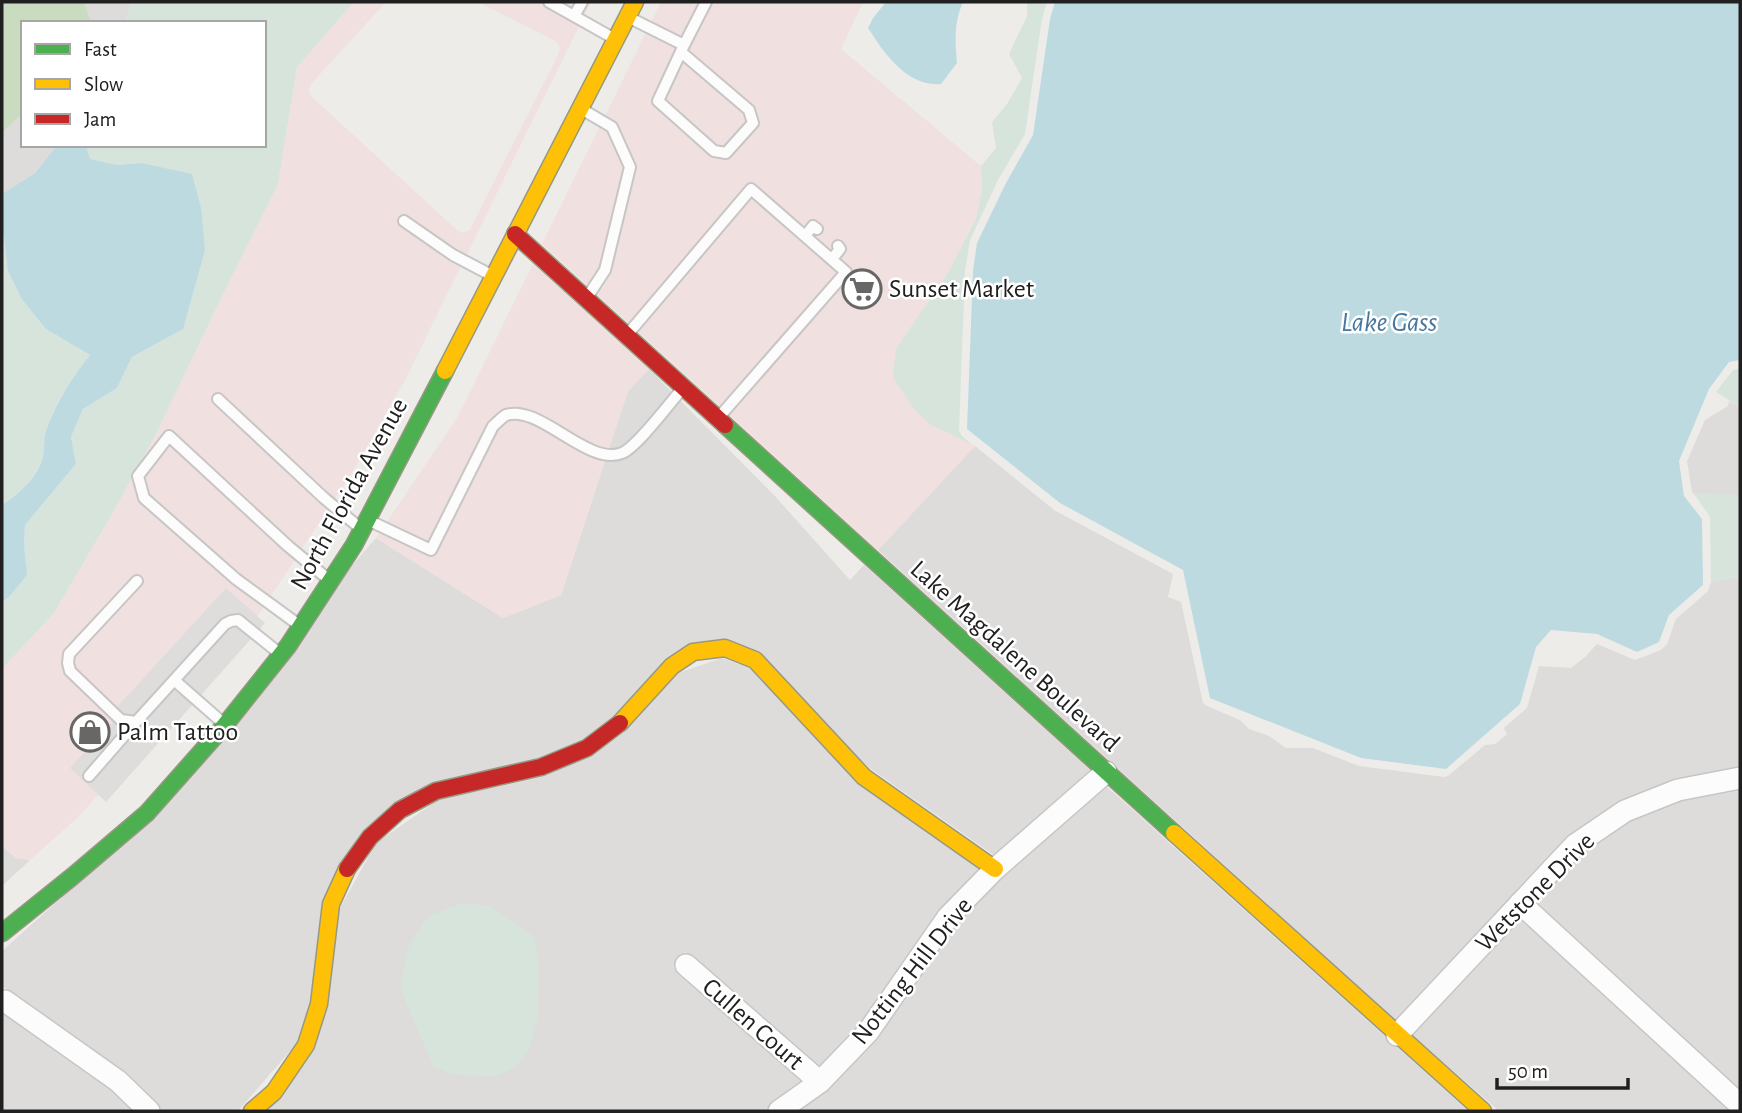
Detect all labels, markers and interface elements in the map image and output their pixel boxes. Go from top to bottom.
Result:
legend [21,21,266,147]
text: Fast [84,39,117,60]
text: Slow [84,74,123,95]
text: Jam [84,109,116,130]
supermarket icon: Sunset Market [841,268,883,310]
place label: Sunset Market [889,276,1034,302]
water label: Lake Gass [1341,309,1437,337]
street label: North Florida Avenue [286,394,412,594]
street label: Lake Magdalene Boulevard [905,556,1125,756]
shop icon: Palm Tattoo [69,711,111,753]
place label: Palm Tattoo [117,719,238,745]
street label: Wetstone Drive [1471,828,1599,956]
street label: Notting Hill Drive [847,893,977,1049]
street label: Cullen Court [698,973,808,1075]
scale bar [1497,1046,1628,1090]
text: 50 m [1508,1061,1548,1082]

